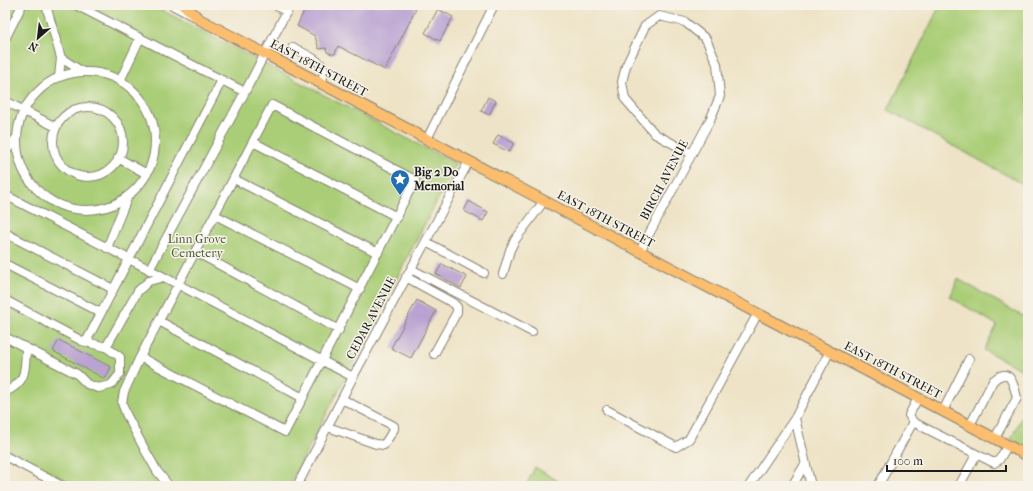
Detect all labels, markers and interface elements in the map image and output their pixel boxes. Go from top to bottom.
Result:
north arrow [18,18,58,58]
street label: EAST 18TH STREET [268,36,371,100]
text: N [26,38,40,54]
street label: BIRCH AVENUE [637,137,691,223]
place label: Big 2 Do Memorial [413,165,465,193]
place icon: Big 2 Do Memorial [389,168,411,196]
street label: EAST 18TH STREET [555,187,658,251]
park label: Linn Grove Cemetery [168,232,226,260]
street label: CEDAR AVENUE [343,274,399,362]
street label: EAST 18TH STREET [842,338,945,402]
scale bar [887,447,1006,473]
text: 100 m [893,454,923,468]

